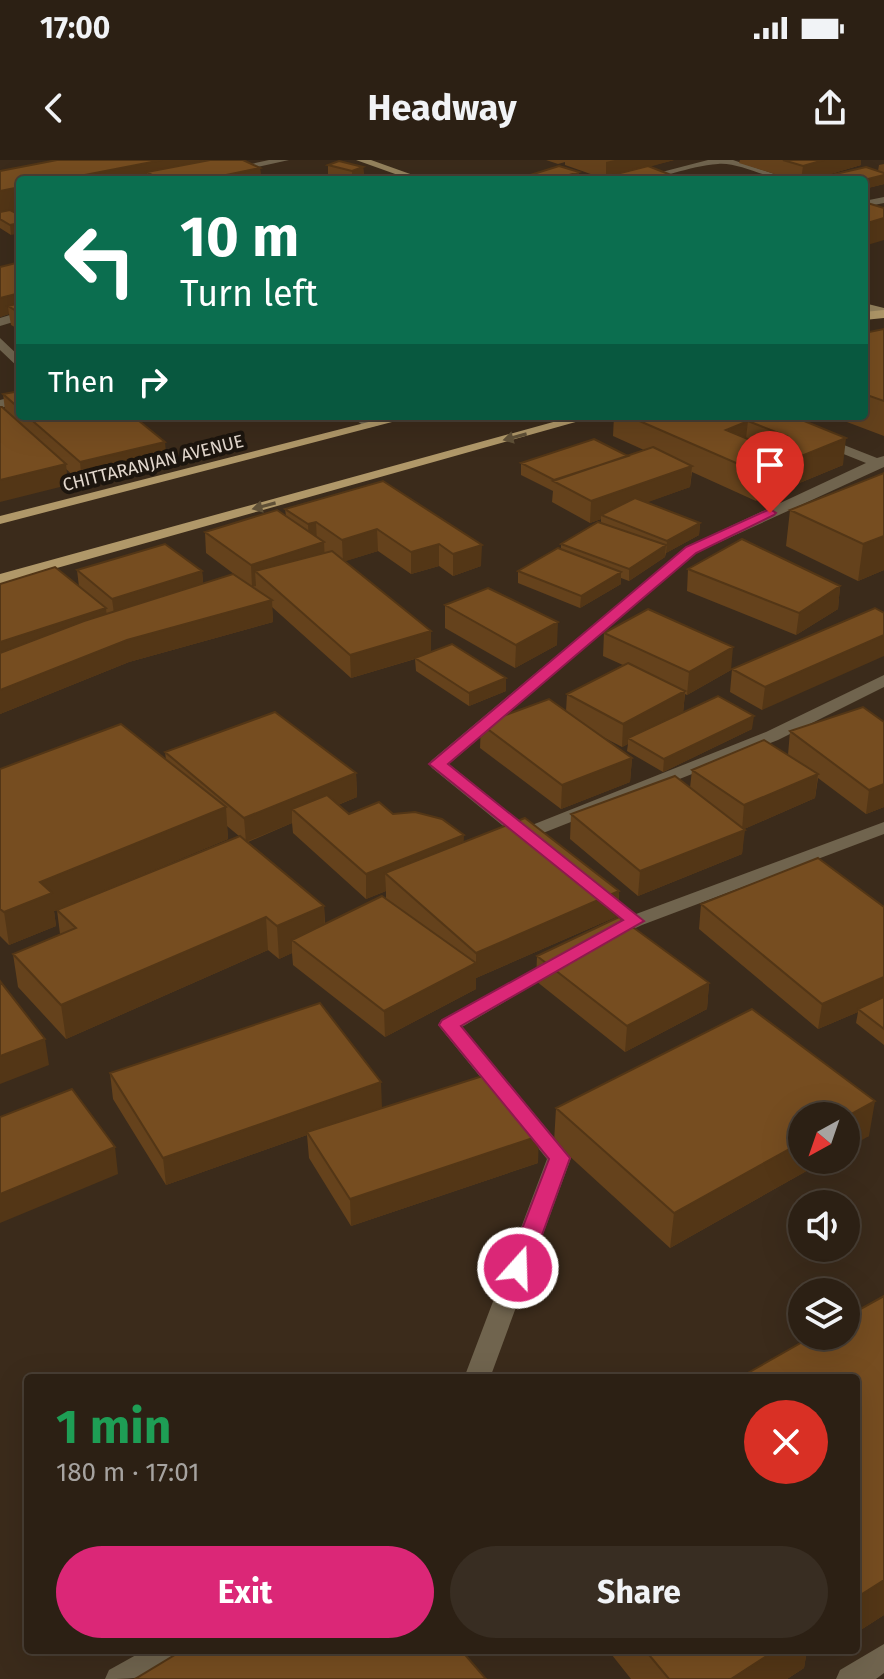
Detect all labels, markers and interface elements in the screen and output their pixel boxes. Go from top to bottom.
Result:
text: 17:00 [40,10,110,46]
icon: back [32,86,76,130]
text: Headway [367,86,517,130]
icon: share [808,86,852,130]
text: 10 m [180,204,299,271]
icon: left [48,208,152,312]
text: Turn left [180,272,318,316]
icon: right [131,360,175,404]
text: Then [48,364,115,400]
street label: CHITTARANJAN AVENUE [60,430,246,496]
one-way arrow [502,431,527,443]
pin [736,431,804,513]
icon: arrive [748,443,792,487]
one-way arrow [251,500,275,513]
north arrow [788,1102,860,1174]
map controls [788,1102,860,1350]
button: sound [788,1190,860,1262]
position arrow [476,1226,560,1310]
button: layers [788,1278,860,1350]
text: 1 min [56,1398,171,1456]
button: close [744,1400,828,1484]
text: 180 m · 17:01 [56,1457,199,1488]
button: Exit [56,1546,434,1638]
button: Share [450,1546,828,1638]

